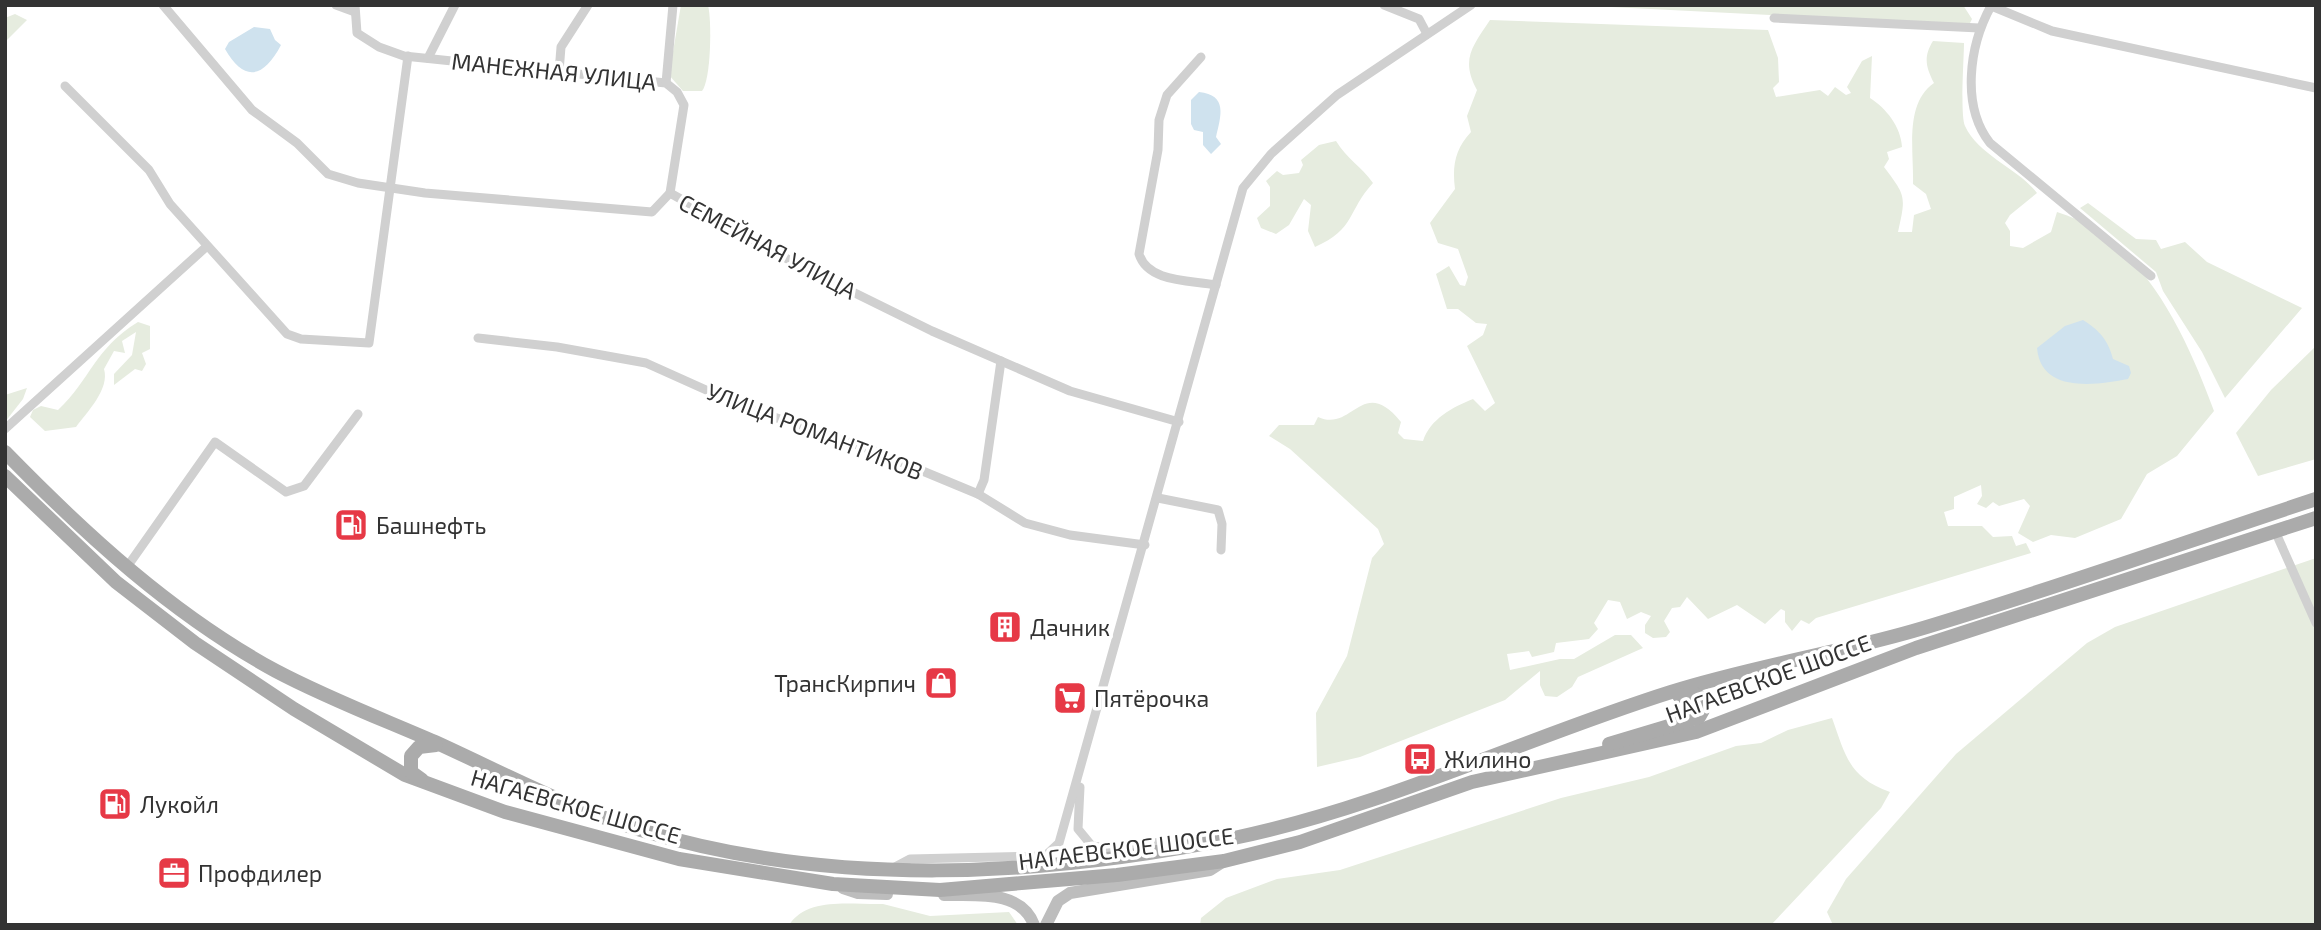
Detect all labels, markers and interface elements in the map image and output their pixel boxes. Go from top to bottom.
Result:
street label: МАНЕЖНАЯ УЛИЦА [450,46,658,96]
street label: СЕМЕЙНАЯ УЛИЦА [675,187,862,305]
street label: УЛИЦА РОМАНТИКОВ [703,377,927,485]
fuel station icon: Башнефть [332,506,370,544]
place label: Башнефть [376,511,487,539]
building icon: Дачник [986,608,1024,646]
place label: Дачник [1030,613,1110,641]
street label: НАГАЕВСКОЕ ШОССЕ [1661,628,1875,728]
shop icon: ТрансКирпич [922,664,960,702]
place label: ТрансКирпич [774,669,916,697]
supermarket icon: Пятёрочка [1051,679,1089,717]
place label: Пятёрочка [1094,684,1209,712]
bus stop icon: Жилино [1401,740,1439,778]
place label: Жилино [1444,745,1531,773]
street label: НАГАЕВСКОЕ ШОССЕ [468,763,684,849]
fuel station icon: Лукойл [96,785,134,823]
place label: Лукойл [140,790,219,819]
street label: НАГАЕВСКОЕ ШОССЕ [1017,821,1235,875]
office icon: Профдилер [155,854,193,892]
place label: Профдилер [198,859,322,887]

